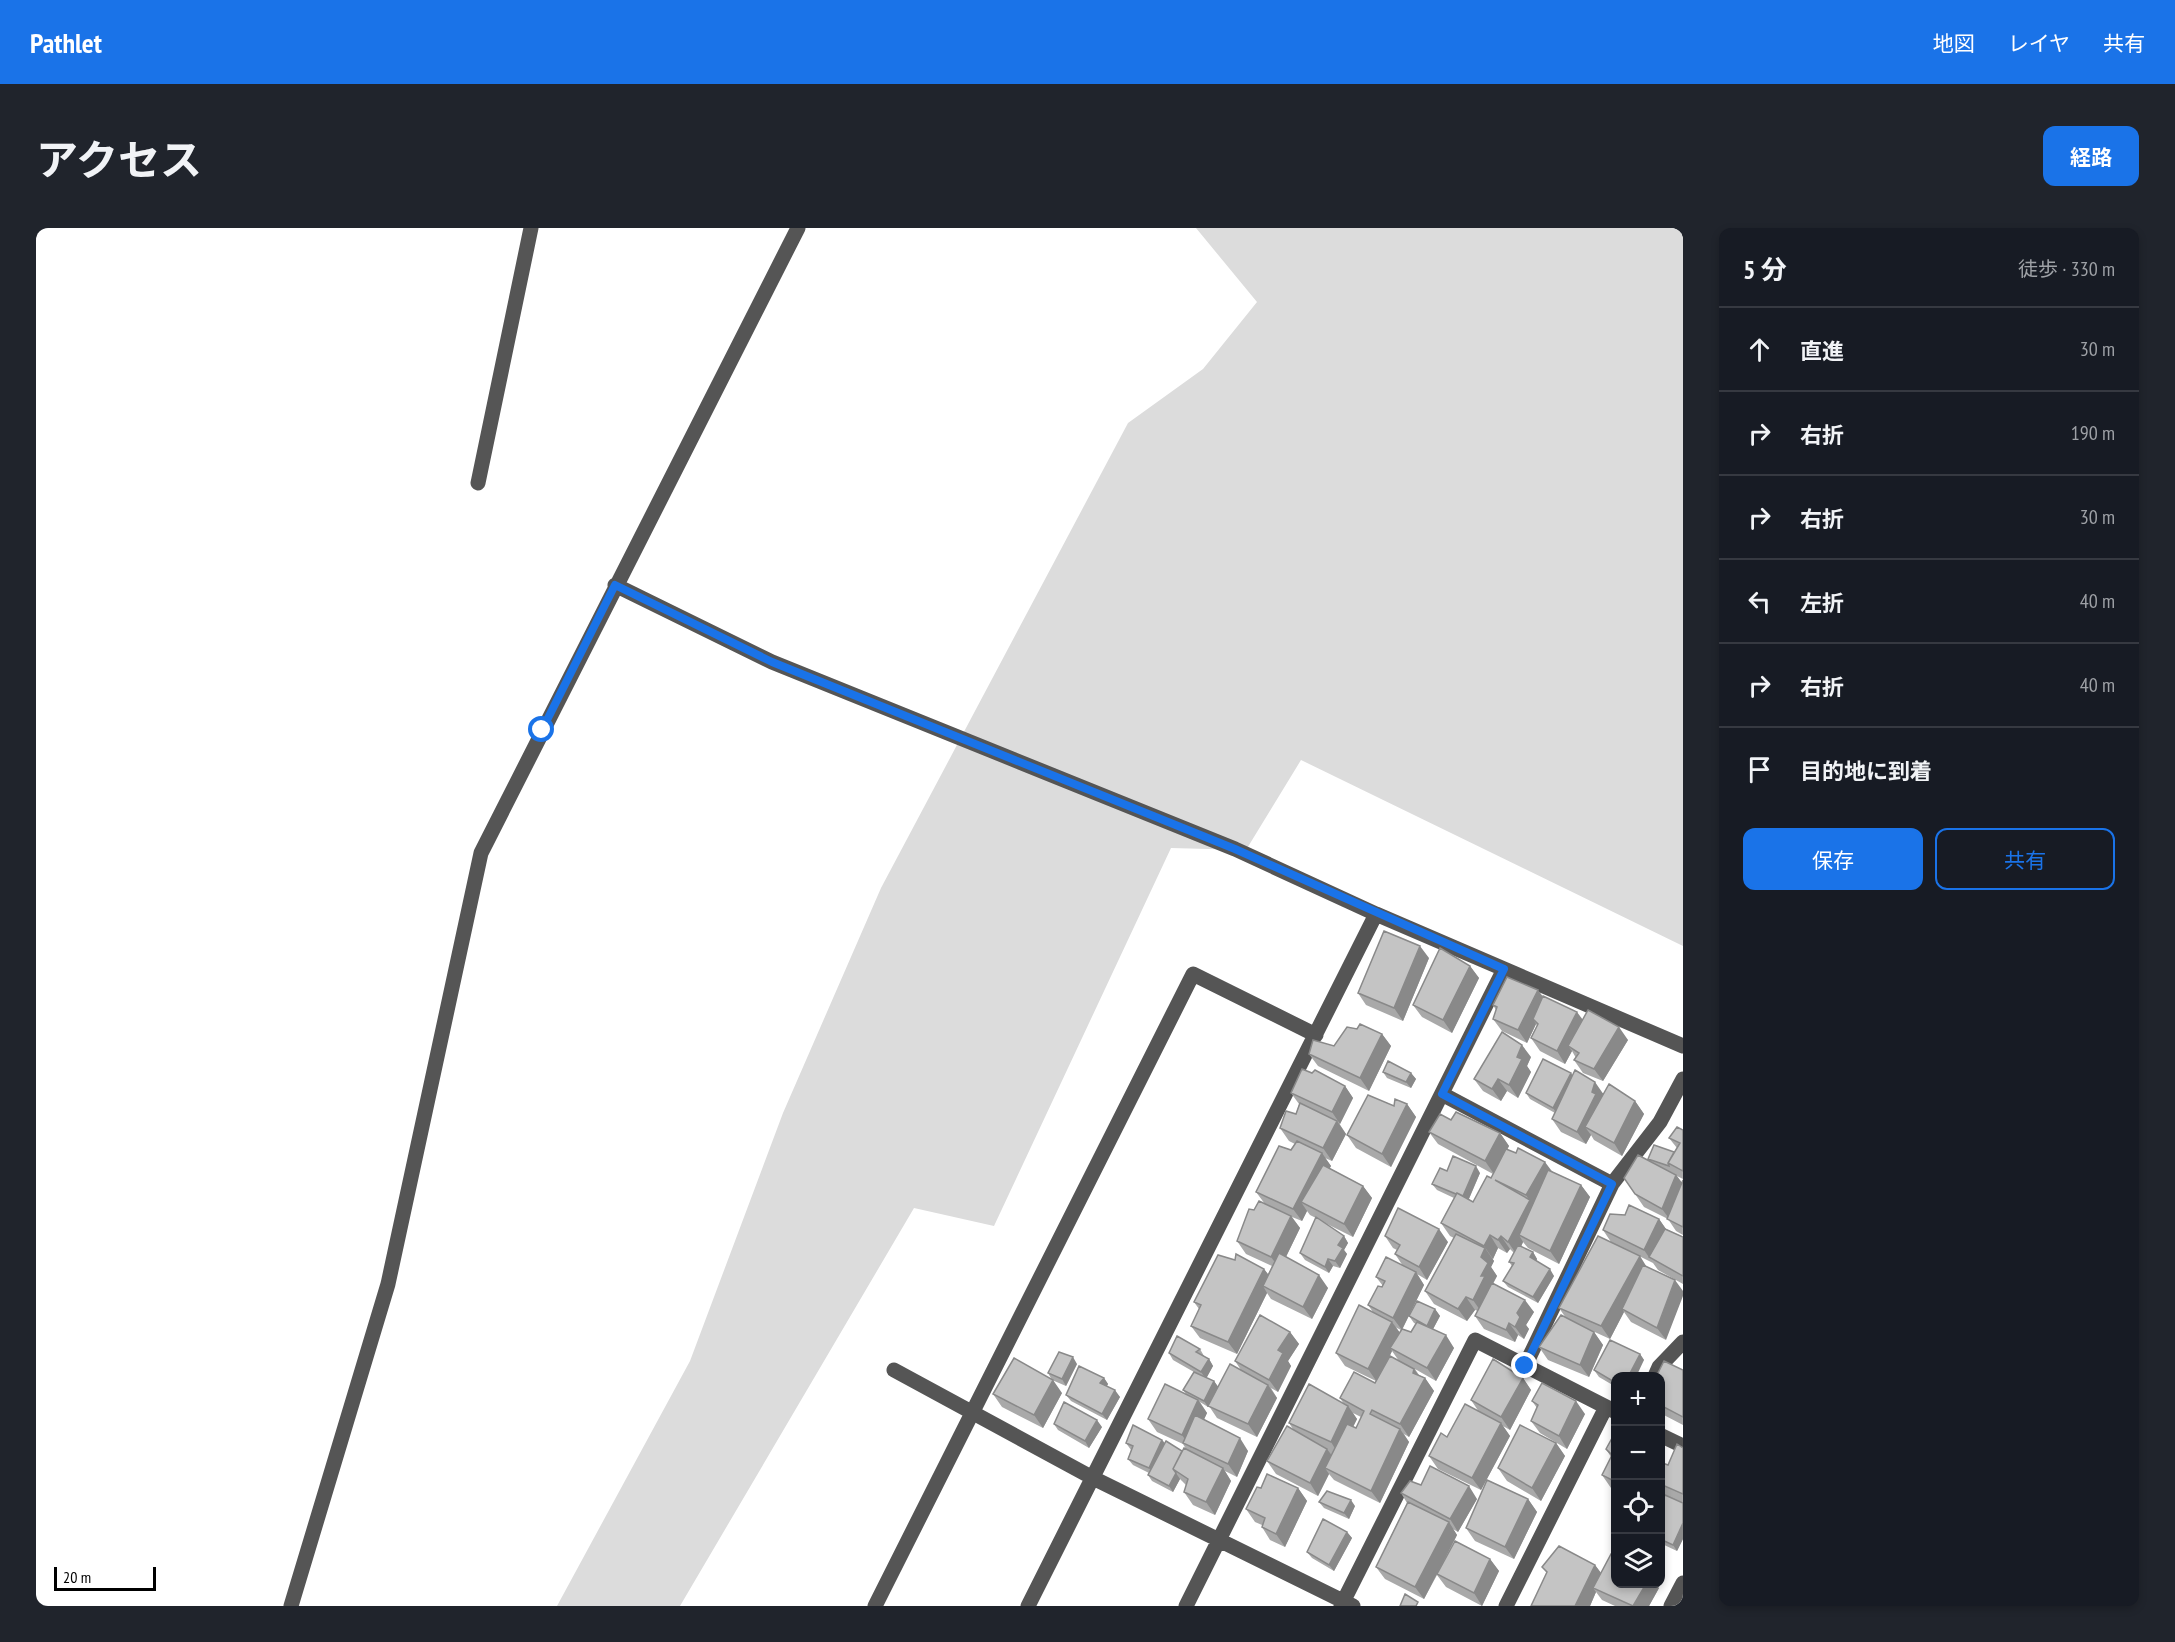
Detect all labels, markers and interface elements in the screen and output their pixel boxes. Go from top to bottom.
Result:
text: Pathlet [30,24,102,61]
text: 地図 [1933,30,1975,57]
text: レイヤ [2008,30,2070,57]
text: 共有 [2103,30,2145,57]
button: 経路 [2043,126,2139,186]
text: アクセス [36,132,202,187]
text: 5 分 [1743,253,1787,286]
text: 徒歩 · 330 m [2018,256,2115,282]
icon: ahead [1743,333,1776,366]
text: 30 m [2080,336,2115,362]
text: 直進 [1800,337,1844,365]
icon: right [1743,417,1776,450]
text: 190 m [2071,420,2115,446]
text: 右折 [1800,421,1844,449]
icon: right [1743,501,1776,534]
text: 30 m [2080,504,2115,530]
text: 右折 [1800,505,1844,533]
icon: left [1743,585,1776,618]
text: 40 m [2080,588,2115,614]
text: 左折 [1800,589,1844,617]
icon: right [1743,669,1776,702]
text: 40 m [2080,672,2115,698]
text: 右折 [1800,673,1844,701]
route start [528,716,554,742]
icon: arrive [1743,753,1776,786]
text: 目的地に到着 [1800,757,1932,785]
button: 保存 [1743,828,1923,890]
button: 共有 [1935,828,2115,890]
route end [1511,1352,1537,1378]
map controls [1611,1372,1665,1588]
button: + [1611,1372,1665,1426]
button: − [1611,1426,1665,1480]
button: locate [1611,1480,1665,1534]
button: layers [1611,1534,1665,1588]
scale bar [54,1564,156,1592]
text: 20 m [63,1567,91,1587]

